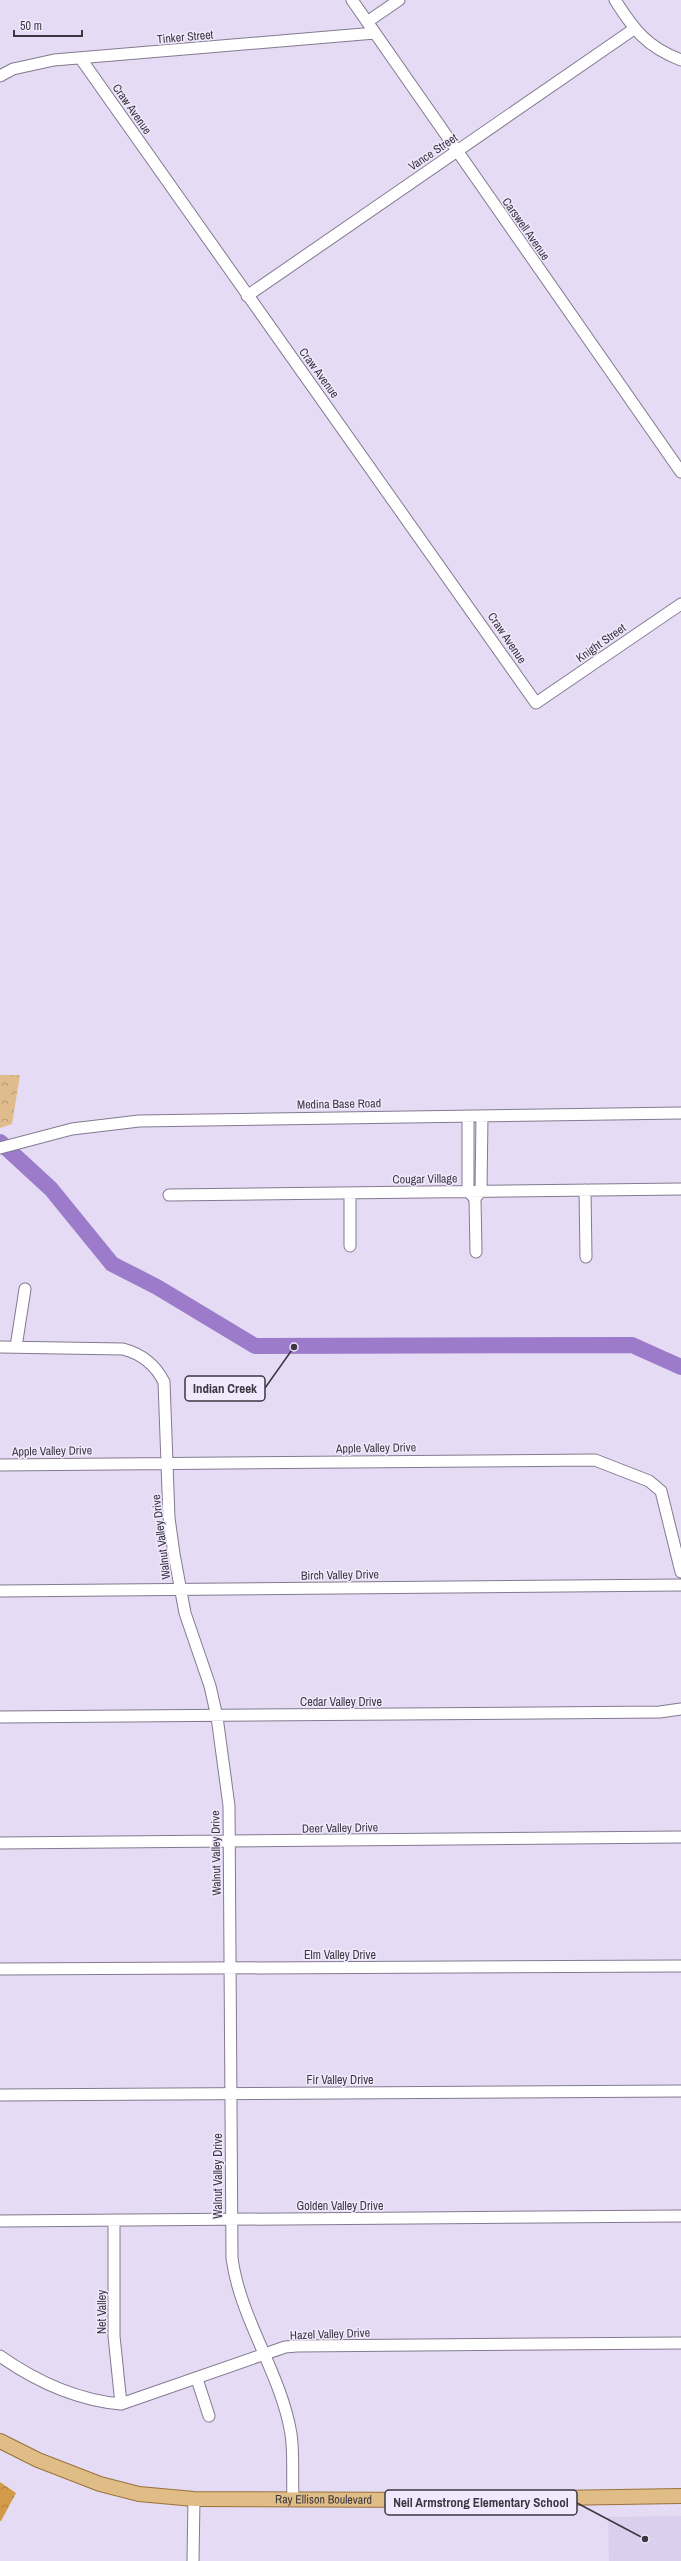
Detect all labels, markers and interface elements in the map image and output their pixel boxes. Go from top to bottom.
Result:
scale bar [14,12,82,38]
text: 50 m [20,18,42,34]
street label: Tinker Street [156,27,214,47]
street label: Craw Avenue [109,81,155,137]
street label: Vance Street [405,130,461,174]
street label: Carswell Avenue [498,194,554,264]
street label: Craw Avenue [295,345,343,401]
street label: Craw Avenue [484,609,530,667]
street label: Knight Street [573,620,629,666]
street label: Medina Base Road [297,1095,381,1113]
street label: Cougar Village [392,1170,458,1188]
callout: Indian Creek [185,1376,265,1401]
text: Indian Creek [193,1380,257,1397]
street label: Apple Valley Drive [335,1439,416,1457]
street label: Apple Valley Drive [11,1442,92,1460]
street label: Walnut Valley Drive [148,1494,174,1580]
street label: Birch Valley Drive [301,1566,379,1584]
street label: Cedar Valley Drive [300,1694,382,1710]
street label: Walnut Valley Drive [207,1810,225,1896]
street label: Deer Valley Drive [302,1819,378,1837]
street label: Elm Valley Drive [304,1947,376,1963]
street label: Fir Valley Drive [306,2072,374,2088]
street label: Walnut Valley Drive [210,2133,226,2219]
street label: Golden Valley Drive [297,2198,383,2214]
street label: Net Valley [94,2290,110,2334]
street label: Hazel Valley Drive [290,2325,370,2343]
callout: Neil Armstrong Elementary School [385,2490,577,2515]
street label: Ray Ellison Boulevard [275,2491,372,2508]
text: Neil Armstrong Elementary School [393,2494,569,2511]

